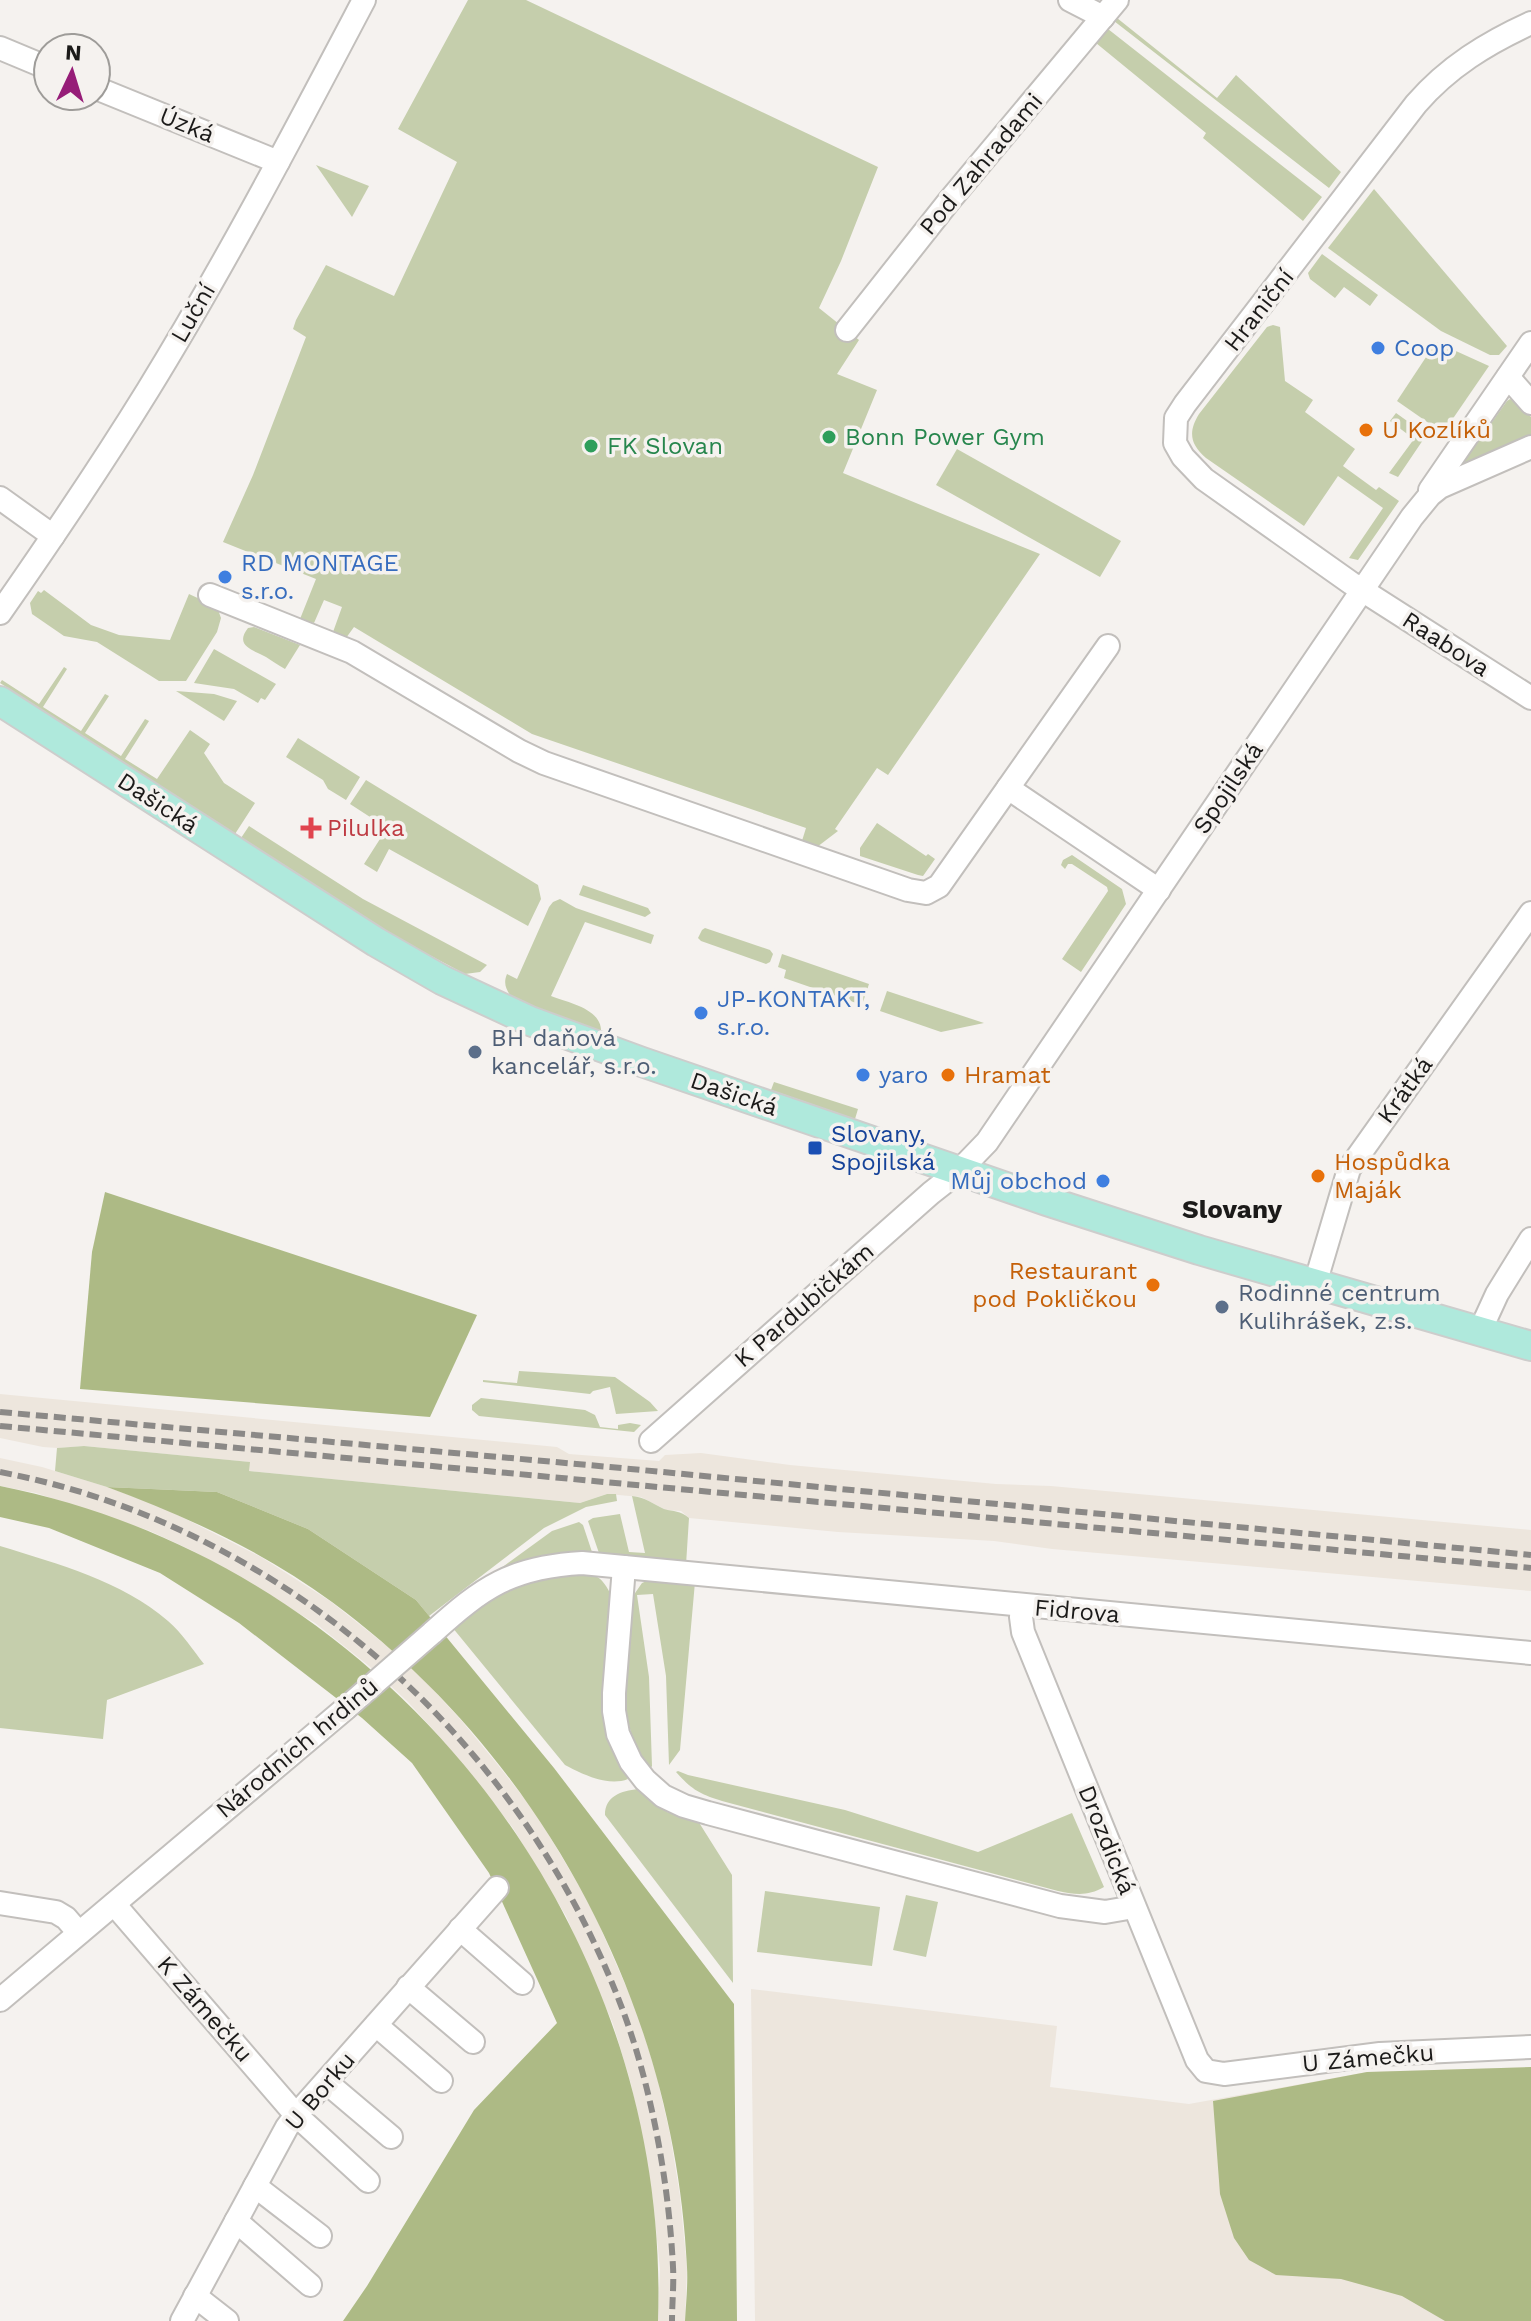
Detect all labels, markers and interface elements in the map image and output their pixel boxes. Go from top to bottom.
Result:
north arrow [32,32,112,112]
text: N [64,40,82,66]
street label: Pod Zahradami [914,87,1048,241]
street label: Úzká [156,101,218,149]
street label: Hraniční [1218,263,1300,357]
street label: Luční [165,278,221,348]
place label: Coop [1394,334,1454,362]
marker: Coop [1369,339,1387,357]
place label: U Kozlíků [1382,416,1491,444]
marker: U Kozlíků [1357,421,1375,439]
place label: Bonn Power Gym [845,423,1045,451]
marker: Bonn Power Gym [820,428,838,446]
place label: FK Slovan [607,432,723,460]
marker: FK Slovan [582,437,600,455]
place label: RD MONTAGE s.r.o. [241,549,399,605]
marker: RD MONTAGE s.r.o. [216,568,234,586]
street label: Raabova [1397,605,1495,683]
street label: Spojilská [1187,737,1269,839]
street label: Dašická [113,767,203,839]
place label: Pilulka [327,814,404,842]
marker: Pilulka [302,819,320,837]
place label: JP-KONTAKT, s.r.o. [717,985,870,1041]
marker: JP-KONTAKT, s.r.o. [692,1004,710,1022]
place label: BH daňová kancelář, s.r.o. [491,1024,657,1080]
marker: BH daňová kancelář, s.r.o. [466,1043,484,1061]
street label: Krátká [1372,1051,1438,1129]
place label: yaro [879,1061,928,1089]
place label: Hramat [964,1061,1051,1089]
street label: Dašická [687,1066,781,1122]
marker: yaro [854,1066,872,1084]
marker: Hramat [939,1066,957,1084]
place label: Slovany, Spojilská [831,1120,935,1176]
marker: Slovany, Spojilská [806,1139,824,1157]
place label: Hospůdka Maják [1334,1148,1450,1204]
place label: Můj obchod [950,1167,1087,1195]
marker: Hospůdka Maják [1309,1167,1327,1185]
marker: Můj obchod [1094,1172,1112,1190]
district label: Slovany [1182,1194,1282,1224]
street label: K Pardubičkám [728,1237,880,1373]
place label: Restaurant pod Pokličkou [972,1257,1137,1313]
marker: Restaurant pod Pokličkou [1144,1276,1162,1294]
place label: Rodinné centrum Kulihrášek, z.s. [1238,1279,1441,1335]
marker: Rodinné centrum Kulihrášek, z.s. [1213,1298,1231,1316]
street label: Fidrova [1033,1593,1121,1629]
street label: Národních hrdinů [210,1672,384,1824]
street label: Drozdická [1072,1781,1142,1899]
street label: K Zámečku [151,1950,259,2068]
street label: U Zámečku [1301,2038,1435,2078]
street label: U Borku [279,2046,361,2136]

